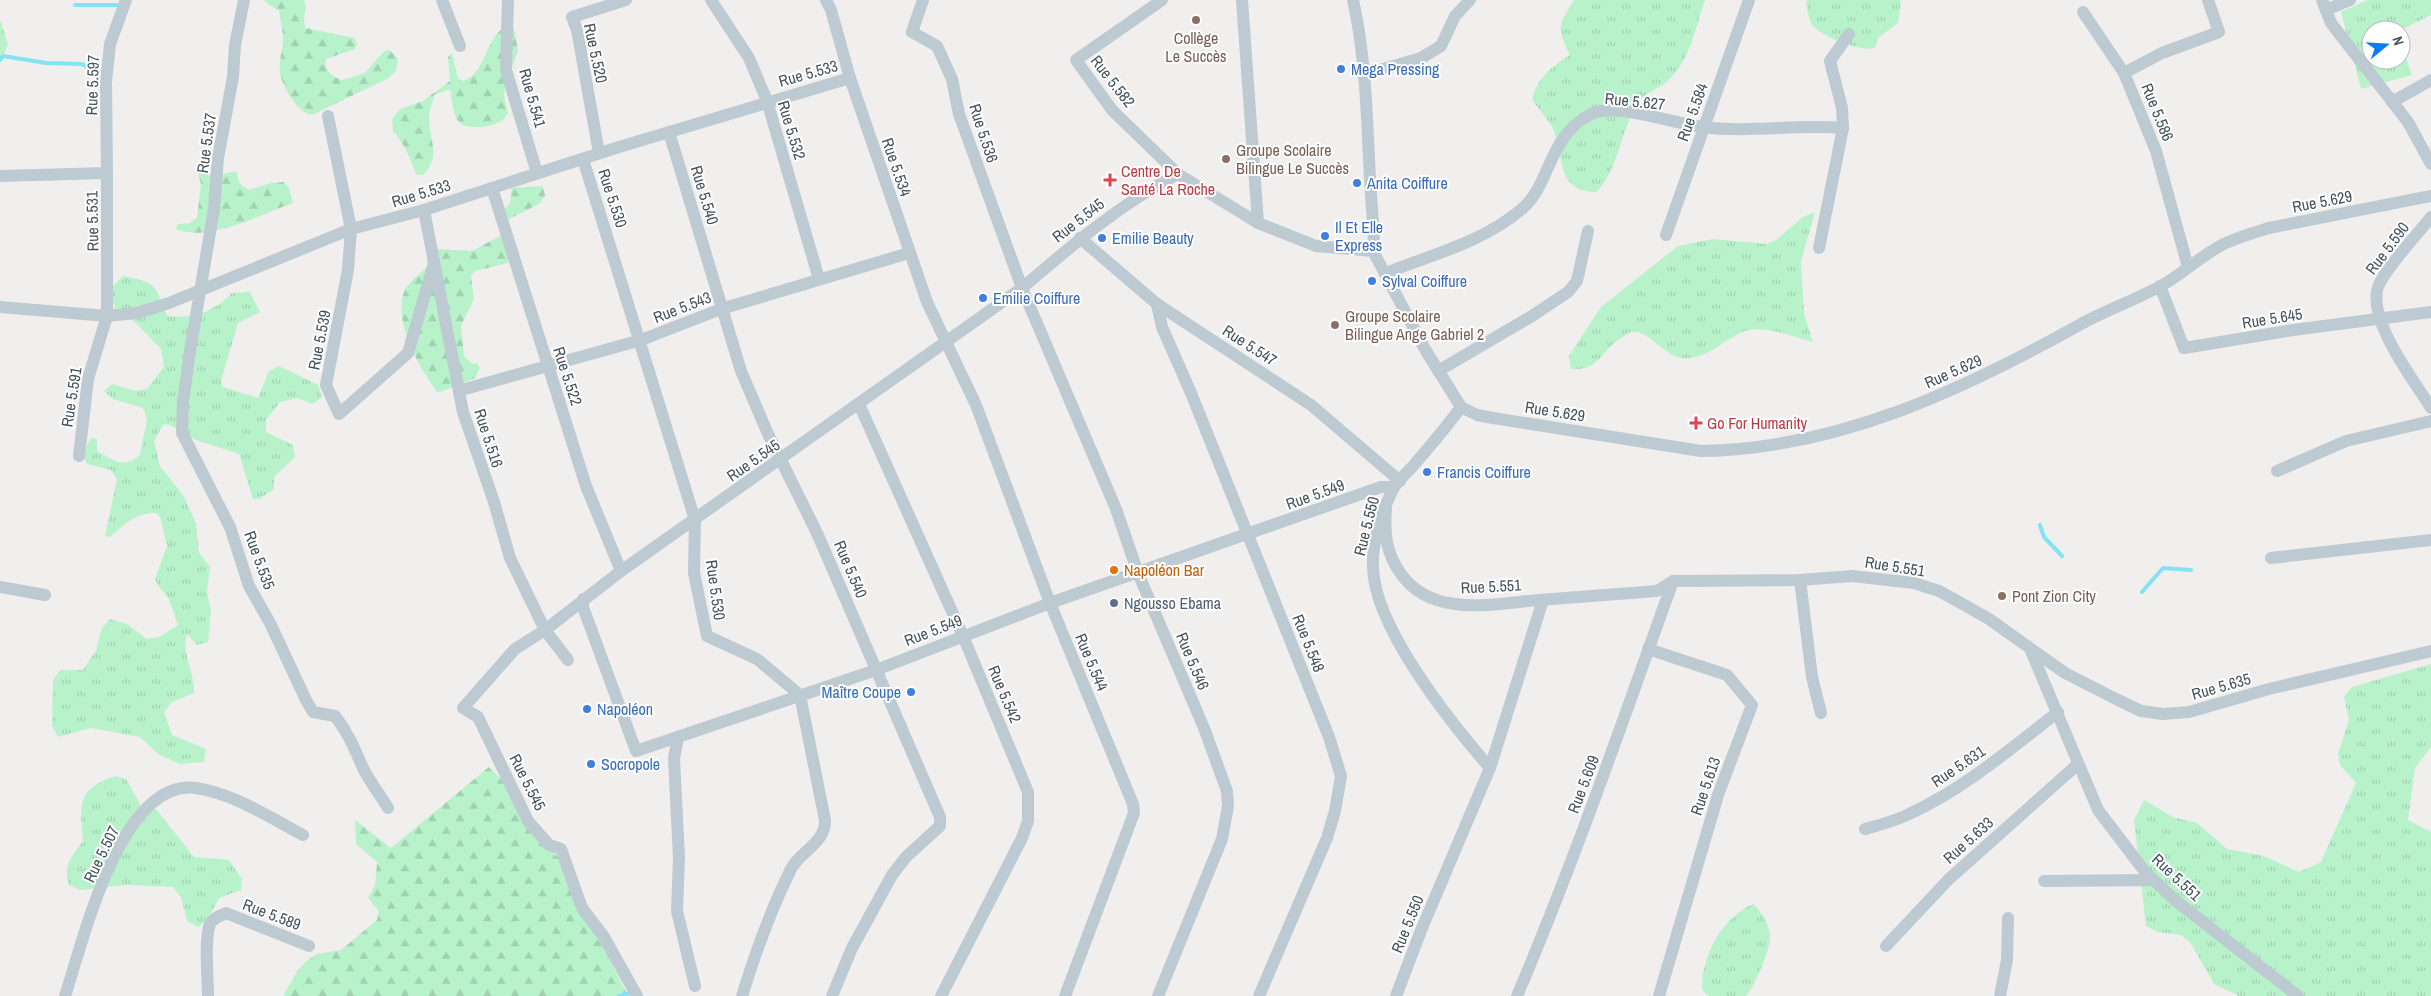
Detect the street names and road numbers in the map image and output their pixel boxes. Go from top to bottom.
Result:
street label: Rue 5.520 [579,21,613,85]
street label: Rue 5.582 [1086,50,1140,112]
street label: Rue 5.597 [80,54,104,116]
street label: Rue 5.533 [776,54,840,92]
street label: Rue 5.541 [514,66,552,131]
street label: Rue 5.584 [1671,80,1713,144]
street label: Rue 5.586 [2136,80,2180,144]
street label: Rue 5.627 [1604,87,1666,115]
street label: Rue 5.532 [773,98,811,162]
street label: Rue 5.536 [964,101,1004,165]
street label: Rue 5.537 [191,111,221,175]
street label: Rue 5.534 [877,135,917,199]
street label: Rue 5.540 [686,163,724,227]
street label: Rue 5.530 [593,166,633,230]
street label: Rue 5.533 [389,174,453,212]
street label: Rue 5.629 [2290,184,2354,218]
street label: Rue 5.531 [80,190,104,251]
street label: Rue 5.545 [1047,193,1109,247]
street label: Rue 5.590 [2360,217,2414,279]
street label: Rue 5.543 [650,286,714,328]
street label: Rue 5.645 [2240,302,2304,334]
street label: Rue 5.539 [302,308,336,372]
street label: Rue 5.547 [1219,319,1281,371]
street label: Rue 5.522 [548,344,588,408]
street label: Rue 5.629 [1921,349,1985,393]
street label: Rue 5.591 [55,365,87,429]
street label: Rue 5.629 [1523,395,1587,427]
street label: Rue 5.516 [469,406,509,470]
street label: Rue 5.545 [722,434,784,486]
street label: Rue 5.549 [1283,473,1347,515]
street label: Rue 5.550 [1348,494,1384,558]
street label: Rue 5.535 [239,528,281,592]
street label: Rue 5.540 [829,537,873,601]
street label: Rue 5.551 [1863,550,1927,582]
street label: Rue 5.530 [701,558,731,622]
street label: Rue 5.551 [1460,573,1523,599]
street label: Rue 5.549 [901,609,965,651]
street label: Rue 5.548 [1287,611,1331,675]
street label: Rue 5.546 [1171,629,1215,693]
street label: Rue 5.544 [1070,630,1114,694]
street label: Rue 5.542 [983,662,1027,726]
street label: Rue 5.635 [2189,667,2253,705]
street label: Rue 5.631 [1927,740,1990,792]
street label: Rue 5.545 [504,750,552,814]
street label: Rue 5.609 [1562,752,1604,816]
street label: Rue 5.613 [1685,754,1725,818]
street label: Rue 5.633 [1938,812,1998,868]
street label: Rue 5.507 [78,822,124,886]
street label: Rue 5.551 [2147,848,2207,906]
street label: Rue 5.550 [1385,892,1429,956]
street label: Rue 5.589 [240,893,304,935]

